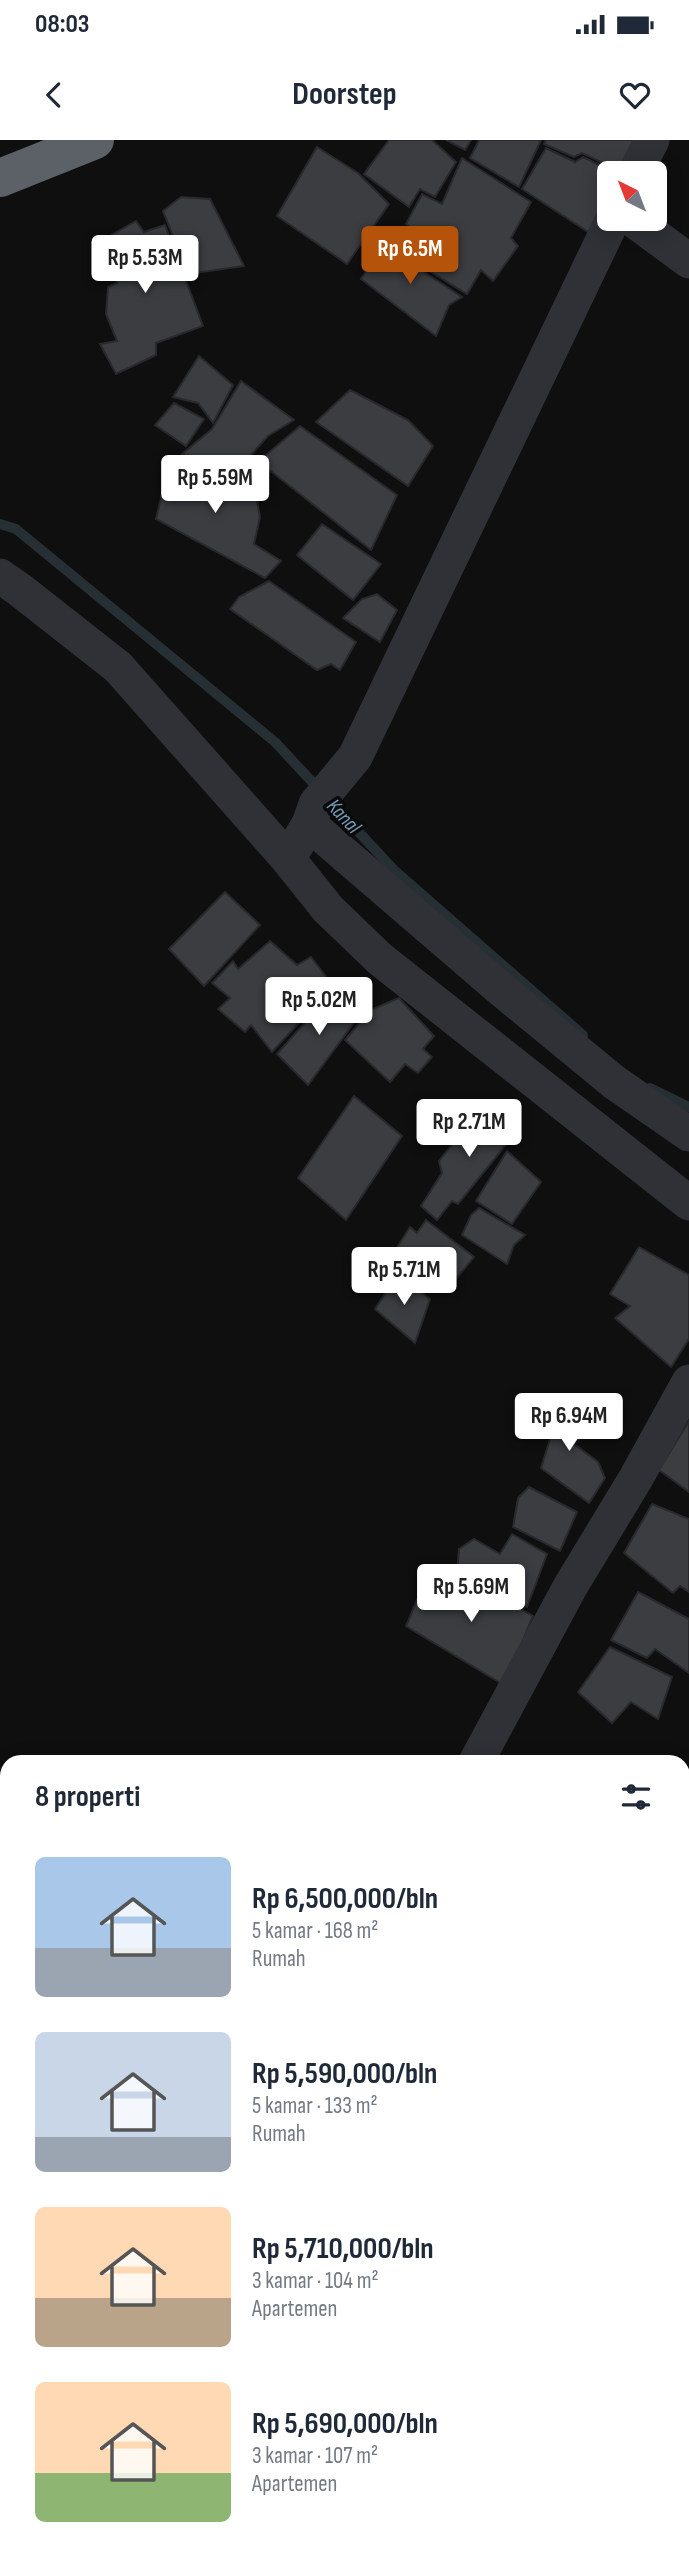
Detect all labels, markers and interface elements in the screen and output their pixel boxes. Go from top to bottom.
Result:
text: 08:03 [35,9,90,40]
text: Doorstep [292,75,397,114]
icon: back [35,76,73,114]
icon: heart [616,76,654,114]
north arrow [597,161,667,231]
map controls [597,161,667,231]
pin: Rp 6.5M [345,226,475,286]
text: Rp 6.5M [377,235,443,263]
pin: Rp 5.53M [73,236,217,295]
text: Rp 5.53M [107,244,183,272]
pin: Rp 5.59M [143,456,287,515]
text: Rp 5.59M [177,464,253,492]
water label: Kanal [321,794,367,840]
pin: Rp 5.02M [247,978,391,1037]
text: Rp 5.02M [281,986,357,1014]
pin: Rp 2.71M [397,1100,541,1159]
text: Rp 2.71M [433,1108,505,1136]
pin: Rp 5.71M [332,1248,476,1307]
text: Rp 5.71M [368,1256,440,1284]
pin: Rp 6.94M [497,1394,641,1453]
text: Rp 6.94M [531,1402,607,1430]
pin: Rp 5.69M [399,1564,543,1624]
text: Rp 5.69M [433,1573,509,1601]
icon: filters [617,1778,655,1816]
text: 8 properti [35,1779,140,1815]
text: Rp 6,500,000/bln [252,1881,438,1917]
icon: home [91,1885,175,1969]
text: 5 kamar · 168 m² [252,1917,378,1945]
text: Rumah [252,1945,306,1973]
text: Rp 5,590,000/bln [252,2056,437,2092]
icon: home [91,2060,175,2144]
text: 5 kamar · 133 m² [252,2092,378,2120]
text: Rumah [252,2120,306,2148]
text: Rp 5,710,000/bln [252,2231,434,2267]
icon: home [91,2235,175,2319]
text: 3 kamar · 104 m² [252,2267,379,2295]
text: Apartemen [252,2295,337,2323]
text: Rp 5,690,000/bln [252,2406,438,2442]
icon: home [91,2410,175,2494]
text: 3 kamar · 107 m² [252,2442,378,2470]
text: Apartemen [252,2470,337,2498]

